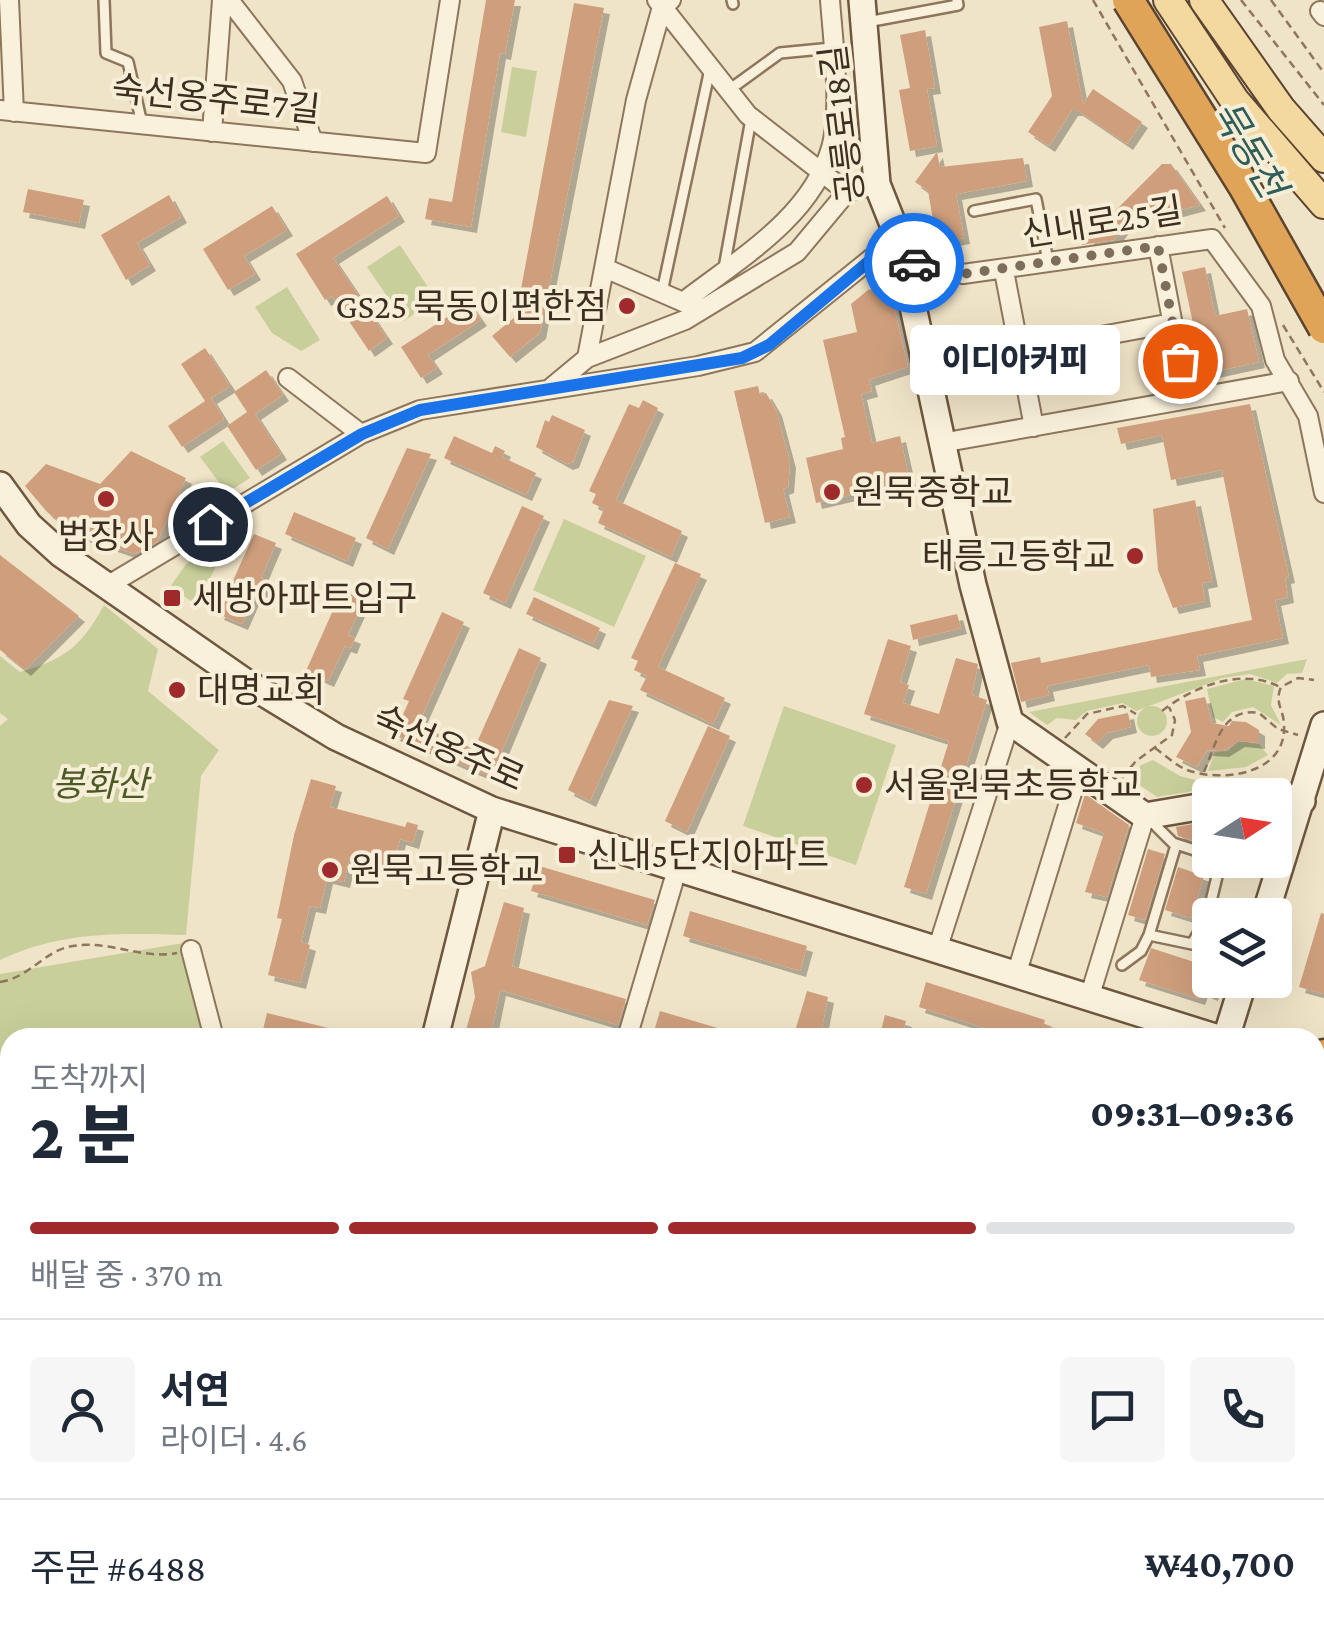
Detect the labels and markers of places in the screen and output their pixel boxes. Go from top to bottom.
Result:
place label: GS25 묵동이편한점 [336,287,607,326]
marker: GS25 묵동이편한점 [616,295,638,317]
pin [1138,319,1223,404]
callout: 이디아커피 [910,326,1120,396]
place label: 원묵중학교 [852,473,1013,512]
marker: 원묵중학교 [821,481,843,503]
pin [168,482,253,567]
marker: 법장사 [95,488,117,510]
place label: 법장사 [58,517,154,556]
place label: 태릉고등학교 [922,537,1115,576]
marker: 태릉고등학교 [1124,545,1146,567]
place label: 세방아파트입구 [192,579,417,618]
marker: 세방아파트입구 [161,587,183,609]
place label: 대명교회 [197,671,326,710]
marker: 대명교회 [166,679,188,701]
place label: 서울원묵초등학교 [884,766,1142,805]
marker: 서울원묵초등학교 [853,774,875,796]
place label: 신내5단지아파트 [587,836,829,875]
marker: 신내5단지아파트 [556,844,578,866]
place label: 원묵고등학교 [350,851,543,890]
marker: 원묵고등학교 [319,859,341,881]

